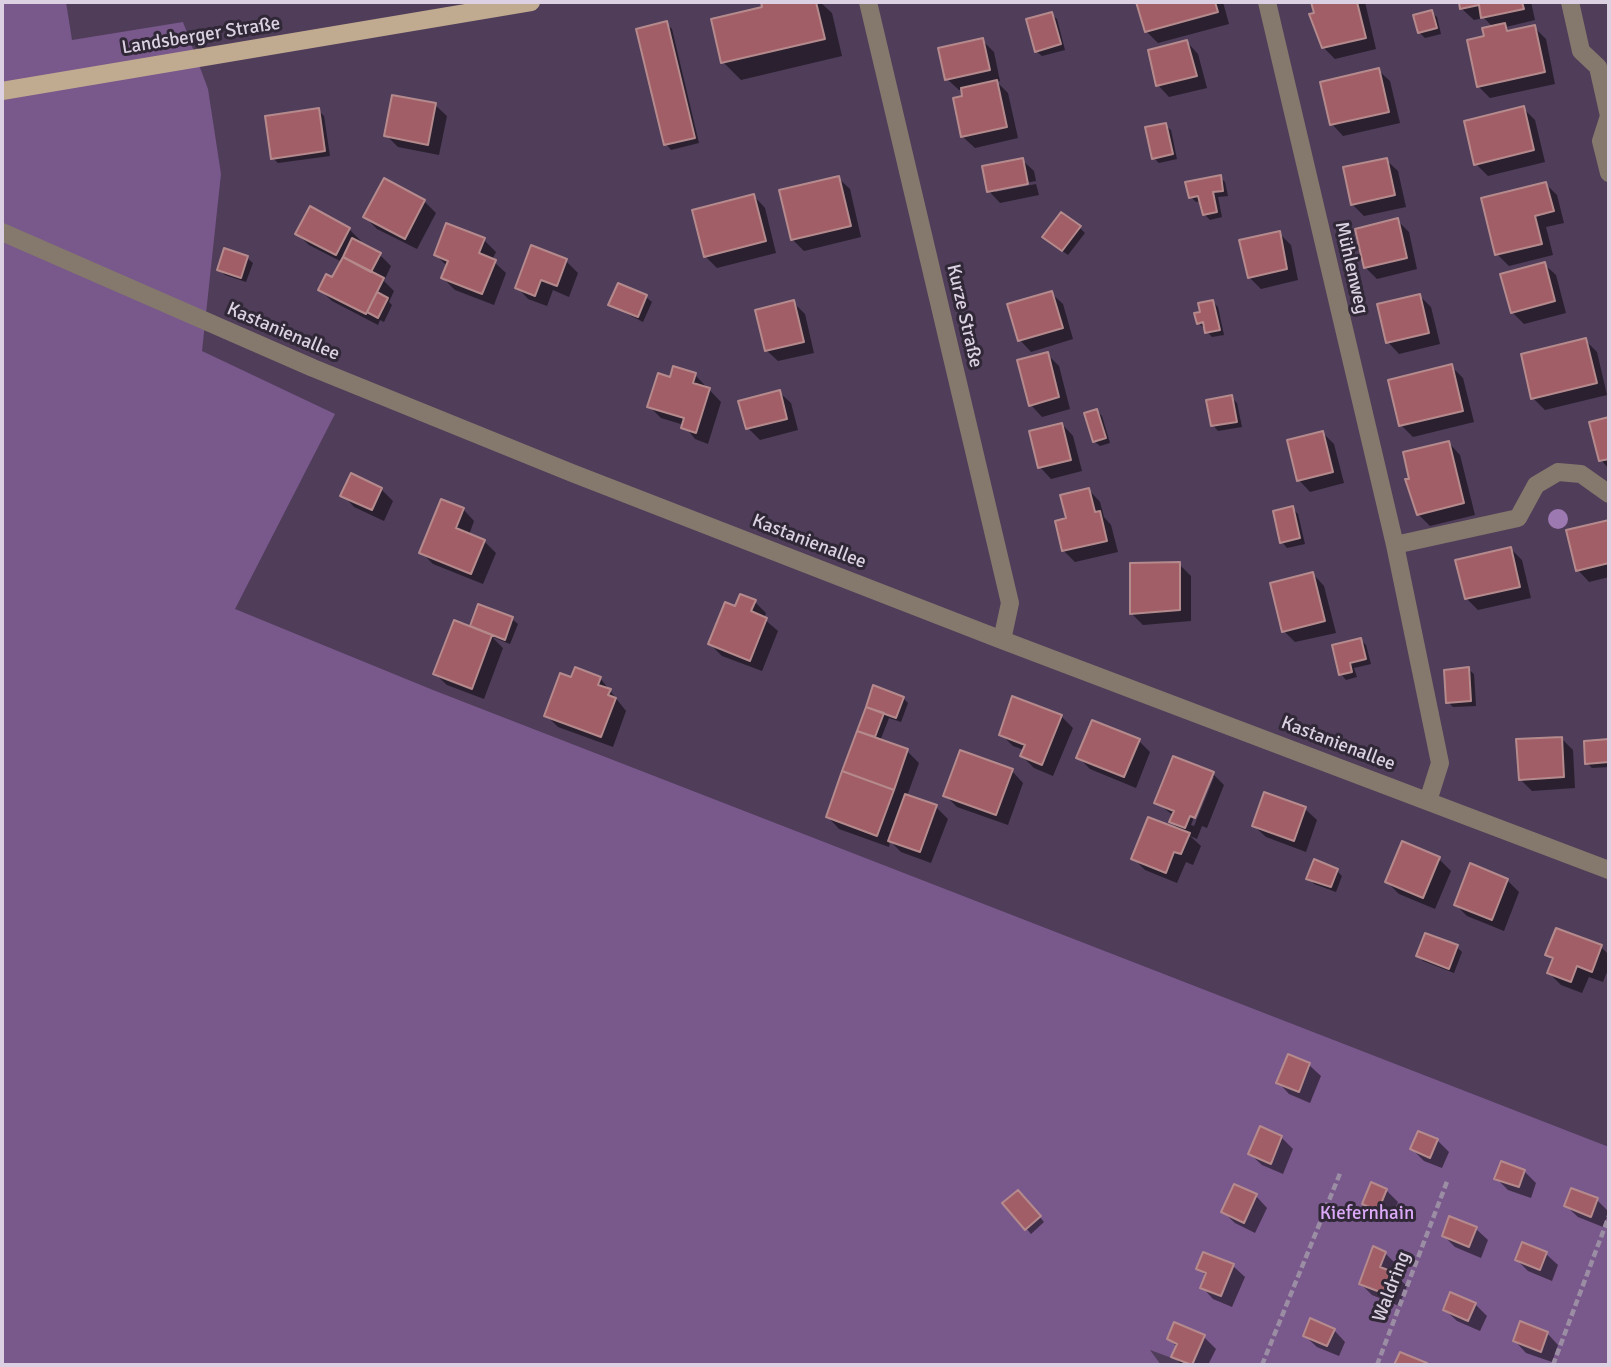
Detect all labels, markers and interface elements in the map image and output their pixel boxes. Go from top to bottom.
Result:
street label: Landsberger Straße [120,12,282,60]
street label: Mühlenweg [1329,220,1373,316]
street label: Kurze Straße [941,262,987,370]
street label: Kastanienallee [223,298,343,366]
street label: Kastanienallee [749,510,869,574]
street label: Kastanienallee [1278,712,1398,776]
park label: Kiefernhain [1320,1203,1414,1225]
street label: Waldring [1368,1249,1416,1325]

